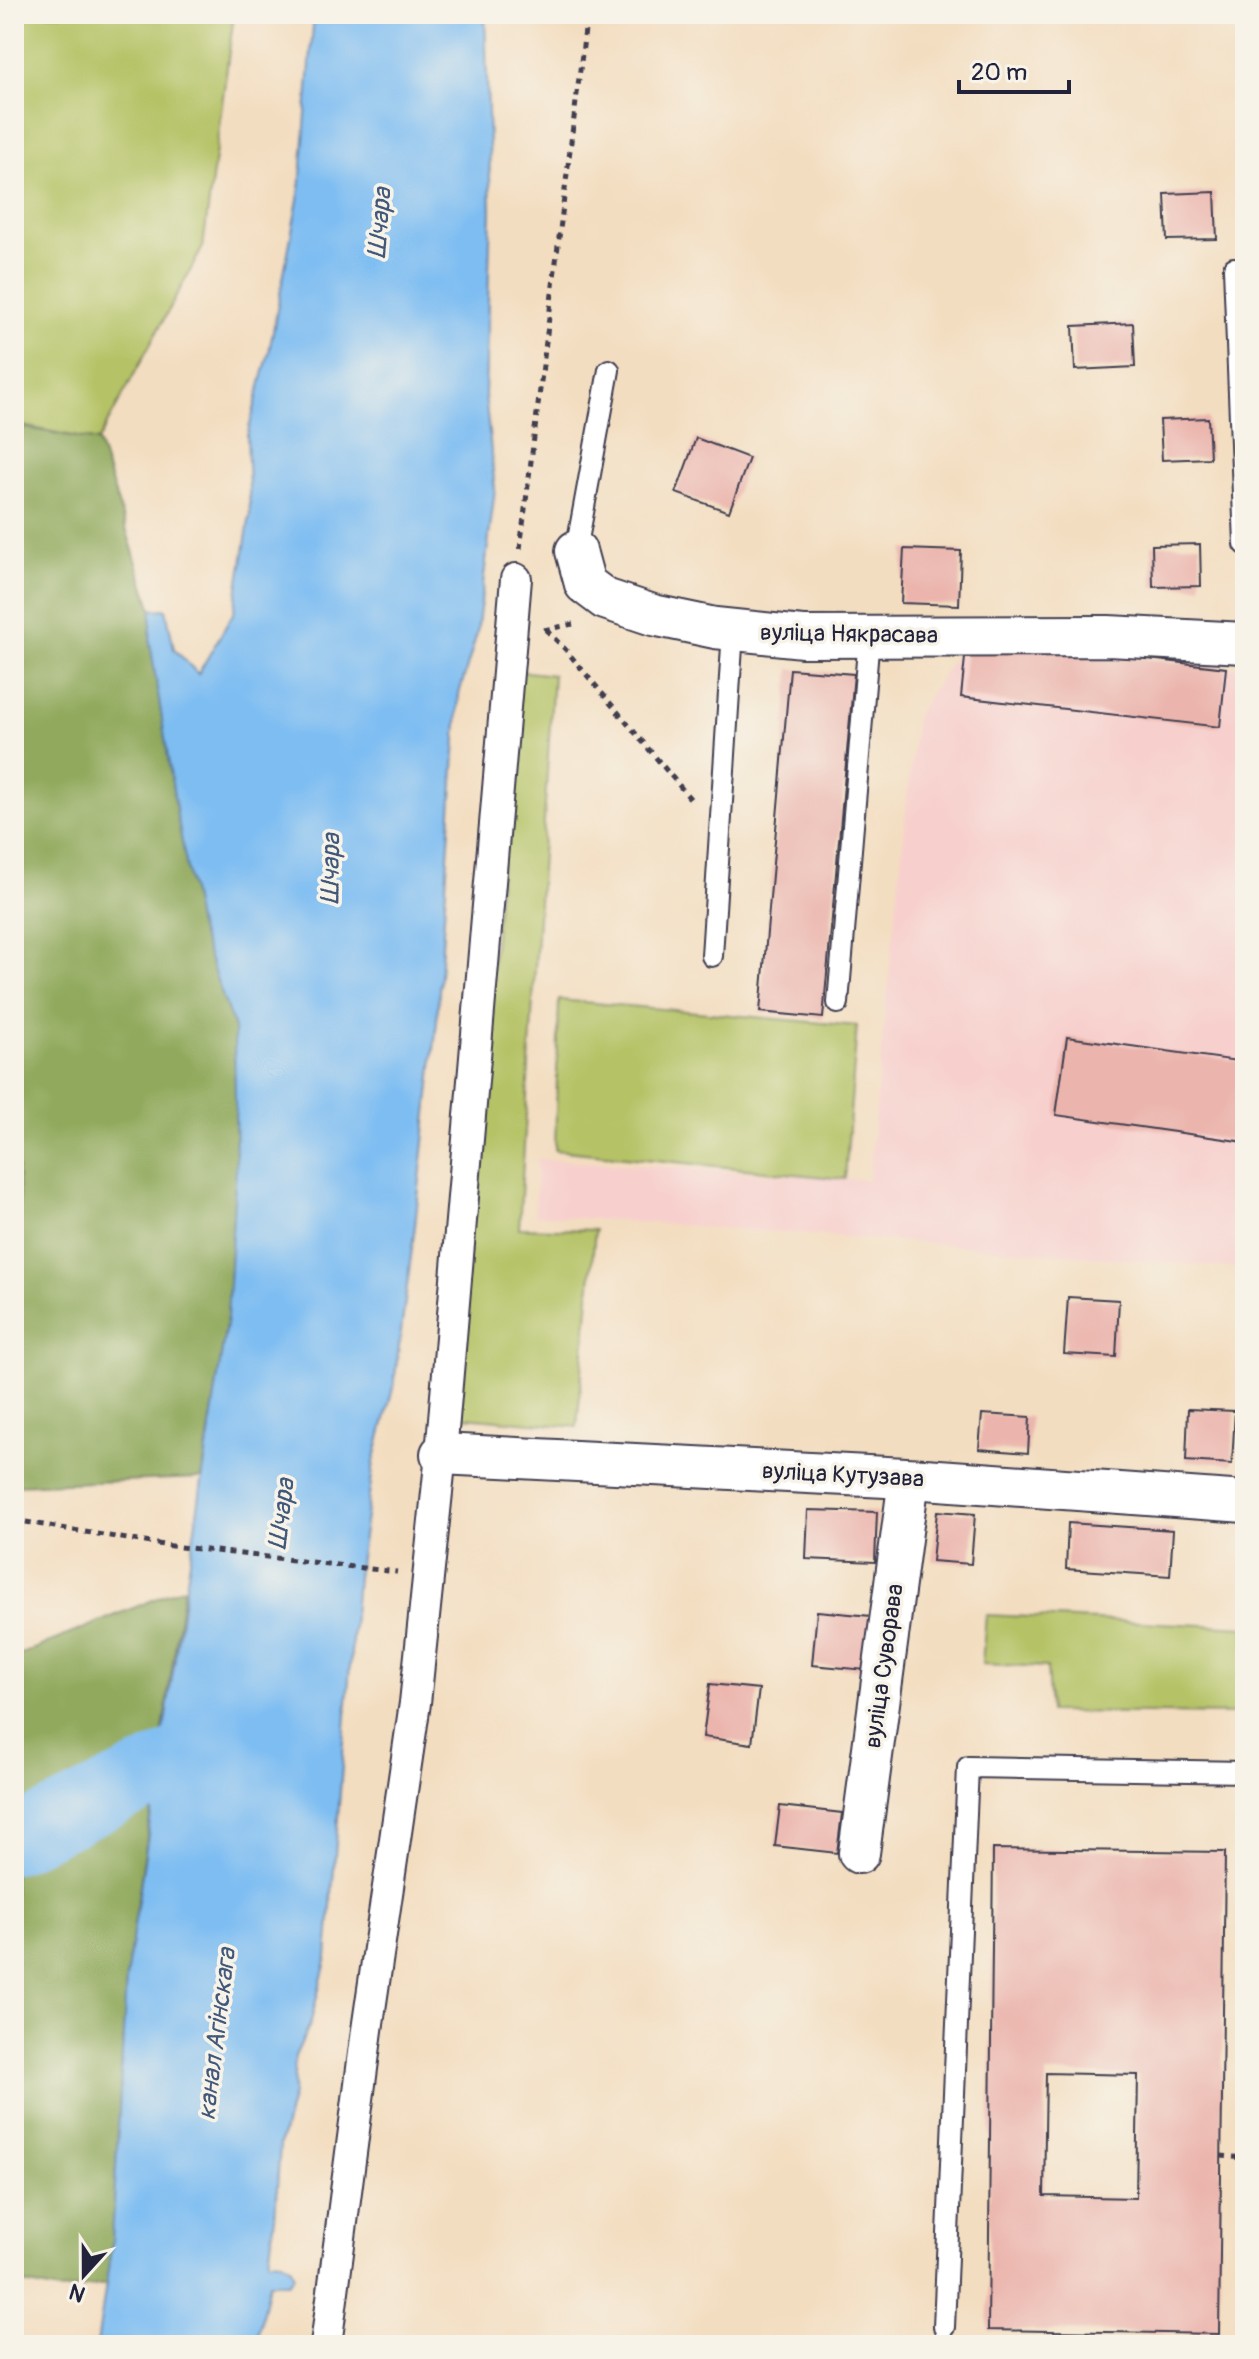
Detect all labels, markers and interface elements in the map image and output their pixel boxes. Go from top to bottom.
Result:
scale bar [959,44,1069,94]
text: 20 m [971,58,1027,87]
water label: Шчара [361,184,399,260]
street label: вуліца Някрасава [760,618,938,650]
water label: Шчара [314,831,348,905]
street label: вуліца Кутузава [761,1456,925,1494]
water label: Шчара [262,1475,302,1551]
street label: вуліца Суворава [858,1582,910,1750]
water label: канал Агінскага [191,1944,244,2122]
north arrow [44,2235,124,2315]
text: N [65,2277,89,2308]

